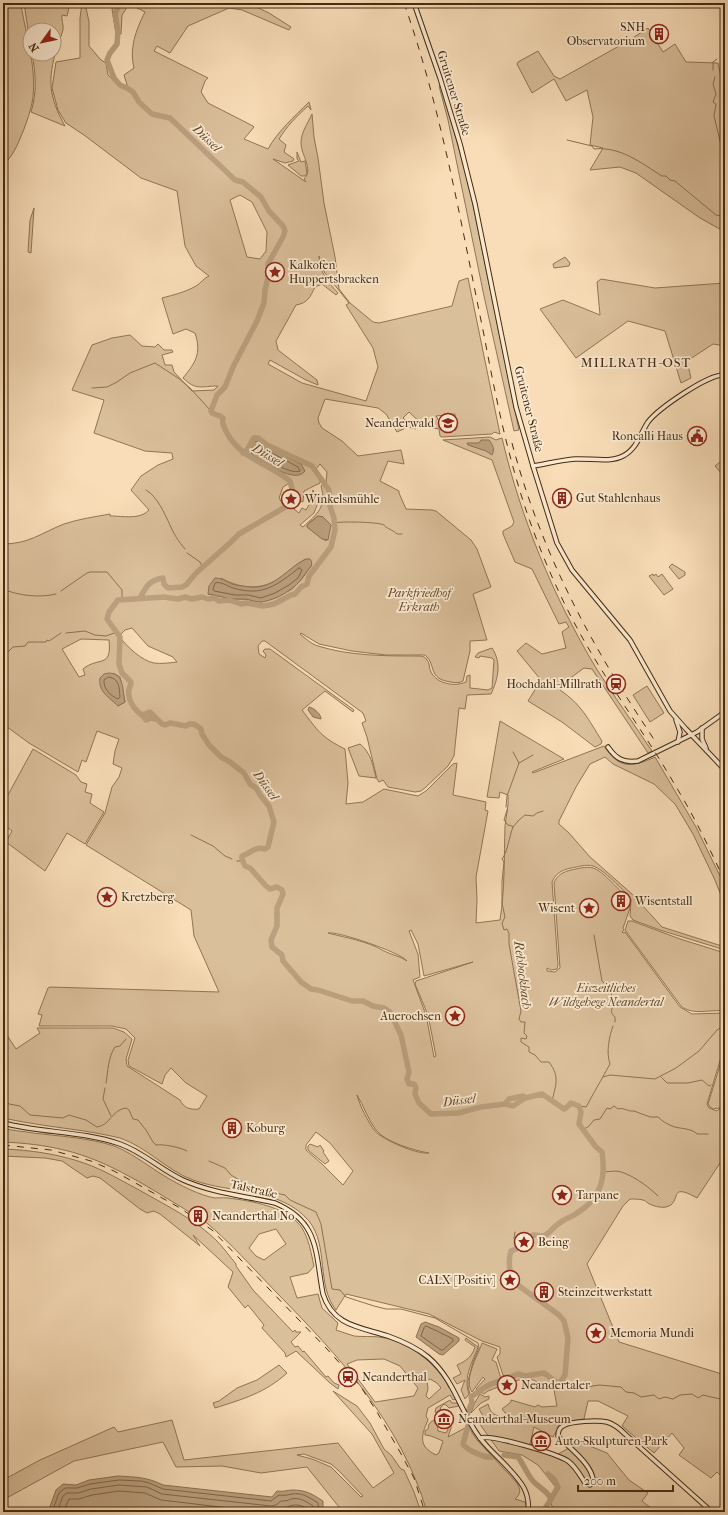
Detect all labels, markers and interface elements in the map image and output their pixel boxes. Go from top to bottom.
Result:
place label: SNH Observatorium [567,20,646,48]
north arrow [22,22,62,62]
building icon: SNH Observatorium [648,23,670,45]
text: N [26,40,42,54]
street label: Gruitener Straße [434,49,474,137]
water label: Düssel [189,120,225,156]
place label: Kalkofen Huppertsbracken [289,258,379,286]
place icon: Kalkofen Huppertsbracken [264,261,286,283]
district label: MILLRATH-OST [581,355,691,370]
street label: Gruitener Straße [512,364,546,454]
school or university icon: Neanderwald [437,412,459,434]
place label: Neanderwald [365,416,434,430]
public building icon: Roncalli Haus [686,425,708,447]
place label: Roncalli Haus [612,429,684,443]
water label: Düssel [249,440,288,471]
building icon: Gut Stahlenhaus [551,487,573,509]
place icon: Winkelsmühle [280,488,302,510]
place label: Gut Stahlenhaus [576,491,661,505]
place label: Winkelsmühle [304,492,379,506]
park label: Parkfriedhof Erkrath [386,586,453,614]
station icon: Hochdahl-Millrath [605,673,627,695]
place label: Hochdahl-Millrath [507,677,602,691]
water label: Düssel [250,766,283,804]
place icon: Kretzberg [96,886,118,908]
place label: Kretzberg [121,890,175,904]
building icon: Wisentstall [610,890,632,912]
place label: Wisentstall [634,894,693,908]
place icon: Wisent [578,897,600,919]
place label: Wisent [537,901,576,915]
water label: Rehbockbach [511,939,535,1010]
park label: Eiszeitliches Wildgehege Neandertal [549,981,665,1009]
place icon: Auerochsen [444,1005,466,1027]
place label: Auerochsen [379,1009,441,1023]
water label: Düssel [441,1090,478,1110]
building icon: Koburg [221,1117,243,1139]
place label: Koburg [246,1121,286,1135]
street label: Talstraße [229,1177,279,1201]
place icon: Tarpane [551,1184,573,1206]
place label: Tarpane [576,1188,619,1202]
building icon: Neanderthal No [187,1205,209,1227]
place label: Neanderthal No [212,1209,294,1223]
place icon: Being [513,1231,535,1253]
place label: Being [538,1235,569,1249]
place icon: CALX [Positiv] [499,1269,521,1291]
place label: CALX [Positiv] [418,1273,496,1287]
building icon: Steinzeitwerkstatt [533,1281,555,1303]
place label: Steinzeitwerkstatt [558,1285,653,1299]
place icon: Memoria Mundi [585,1322,607,1344]
place label: Memoria Mundi [610,1326,695,1340]
station icon: Neanderthal [337,1366,359,1388]
place label: Neanderthal [362,1370,427,1384]
place icon: Neandertaler [496,1374,518,1396]
place label: Neandertaler [521,1378,591,1392]
museum icon: Neanderthal-Museum [433,1408,455,1430]
place label: Neanderthal-Museum [458,1412,571,1426]
museum icon: Auto-Skulpturen-Park [530,1430,552,1452]
place label: Auto-Skulpturen-Park [554,1434,669,1448]
scale bar [578,1467,673,1493]
text: 200 m [584,1474,616,1488]

